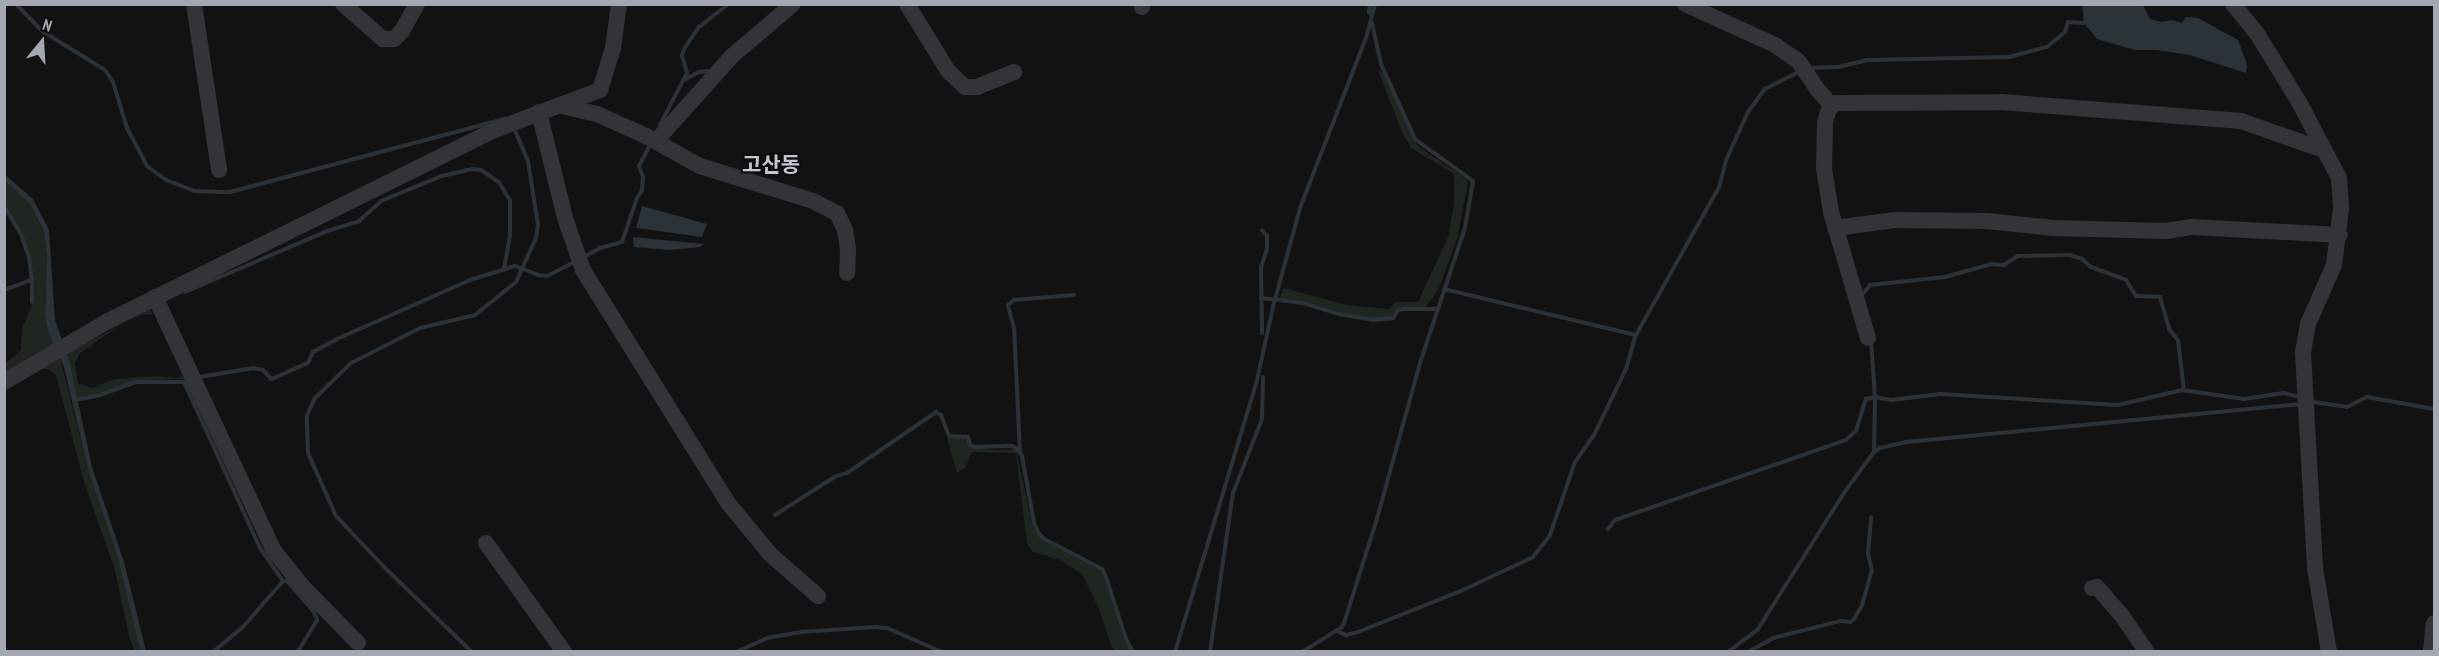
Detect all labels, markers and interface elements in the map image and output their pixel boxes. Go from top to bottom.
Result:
north arrow [12,12,72,72]
text: N [40,14,55,36]
district label: 고산동 [742,152,800,178]

